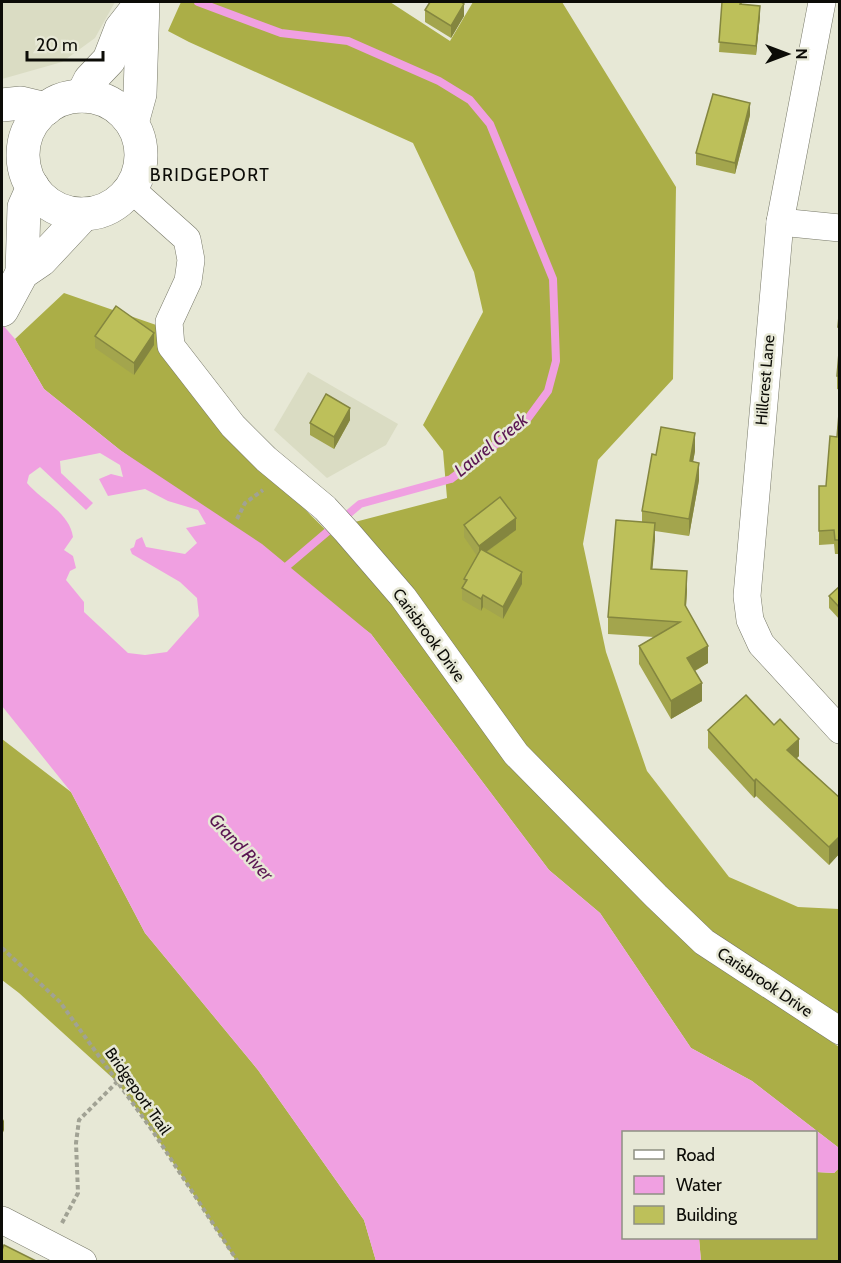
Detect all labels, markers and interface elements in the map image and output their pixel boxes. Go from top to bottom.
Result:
scale bar [27,24,104,62]
north arrow [757,24,817,84]
text: 20 m [36,34,78,56]
text: N [792,48,811,60]
district label: BRIDGEPORT [150,164,270,186]
street label: Hillcrest Lane [752,334,778,426]
water label: Laurel Creek [450,408,533,481]
street label: Carisbrook Drive [389,585,469,685]
water label: Grand River [204,809,279,886]
street label: Carisbrook Drive [714,943,816,1021]
street label: Bridgeport Trail [101,1044,175,1138]
legend [622,1131,817,1239]
text: Road [676,1144,715,1166]
text: Water [676,1174,722,1196]
text: Building [676,1204,738,1226]

